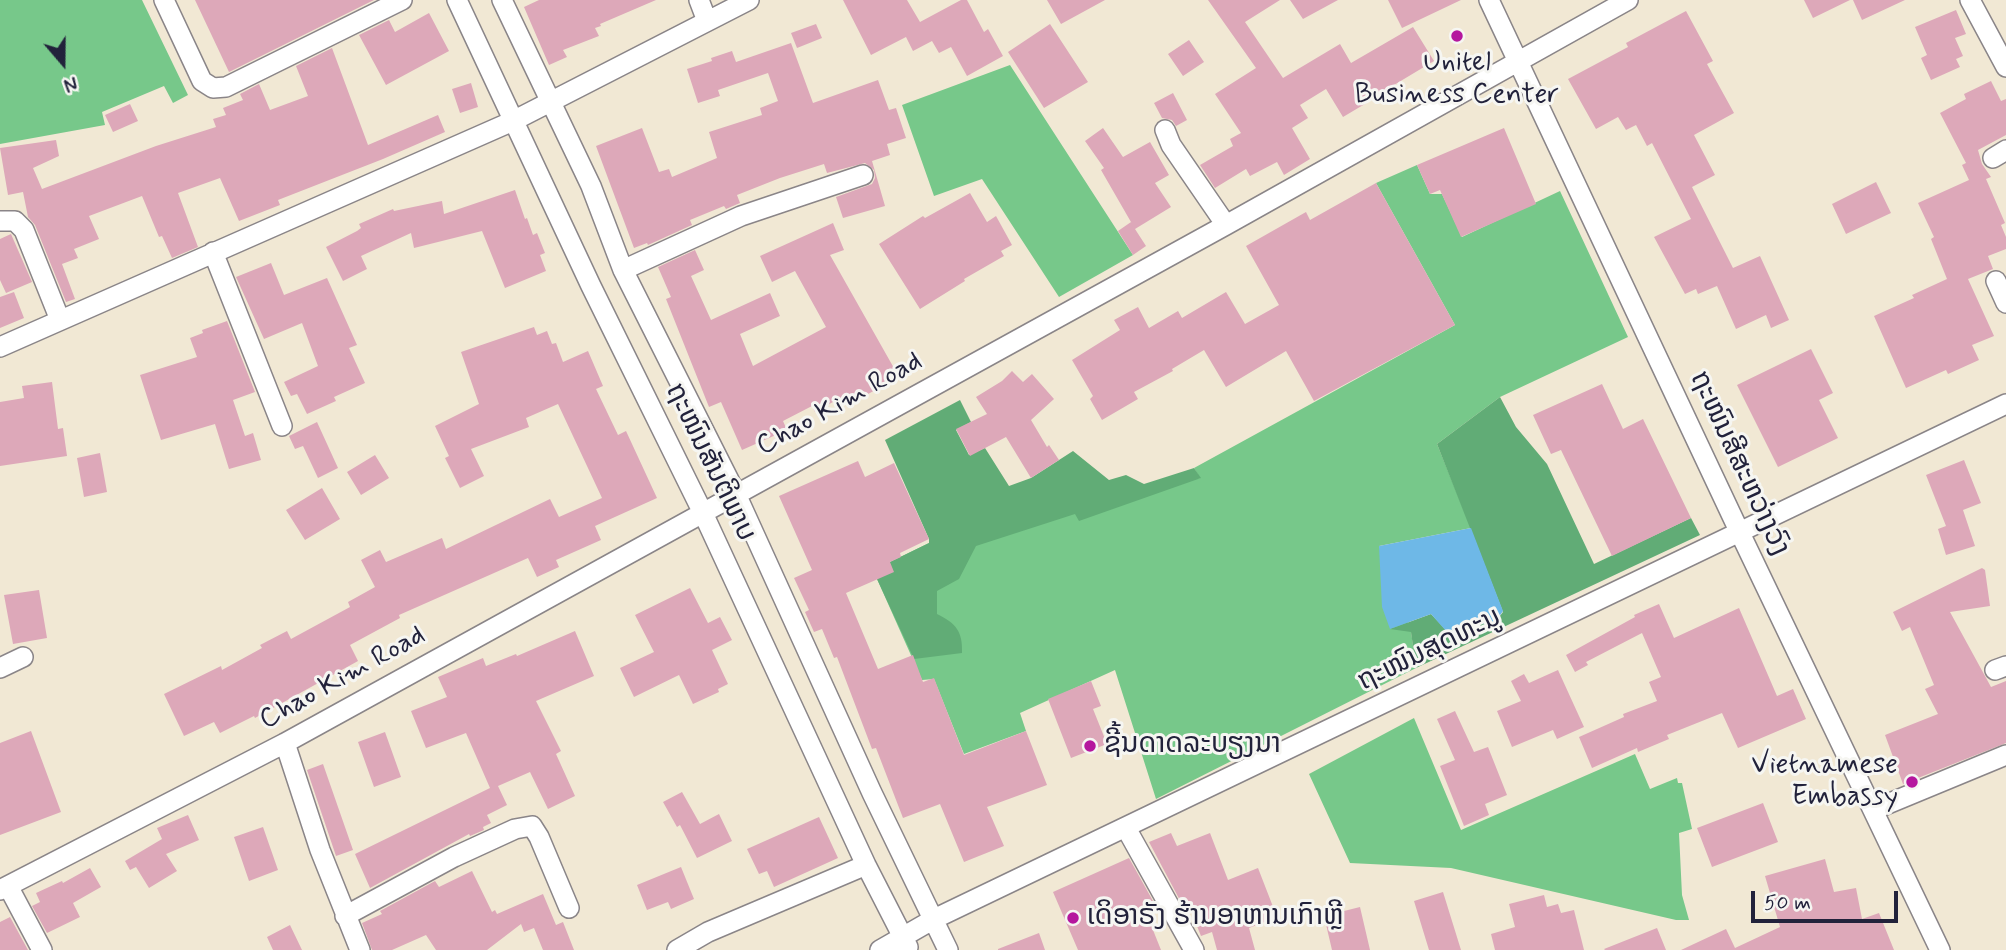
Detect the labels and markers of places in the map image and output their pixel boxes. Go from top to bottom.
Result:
marker: Unitel Business Center [1449,28,1465,44]
place label: Unitel Business Center [1355,47,1559,113]
place label: ຊີ້ນດາດລະບຽງນາ [1104,729,1281,763]
marker: ຊີ້ນດາດລະບຽງນາ [1082,738,1098,754]
place label: Vietnamese Embassy [1751,749,1898,815]
marker: Vietnamese Embassy [1904,774,1920,790]
place label: ເດິອາຣັງ ຮ້ານອາຫານເກົາຫຼີ [1087,901,1344,935]
marker: ເດິອາຣັງ ຮ້ານອາຫານເກົາຫຼີ [1065,910,1081,926]

